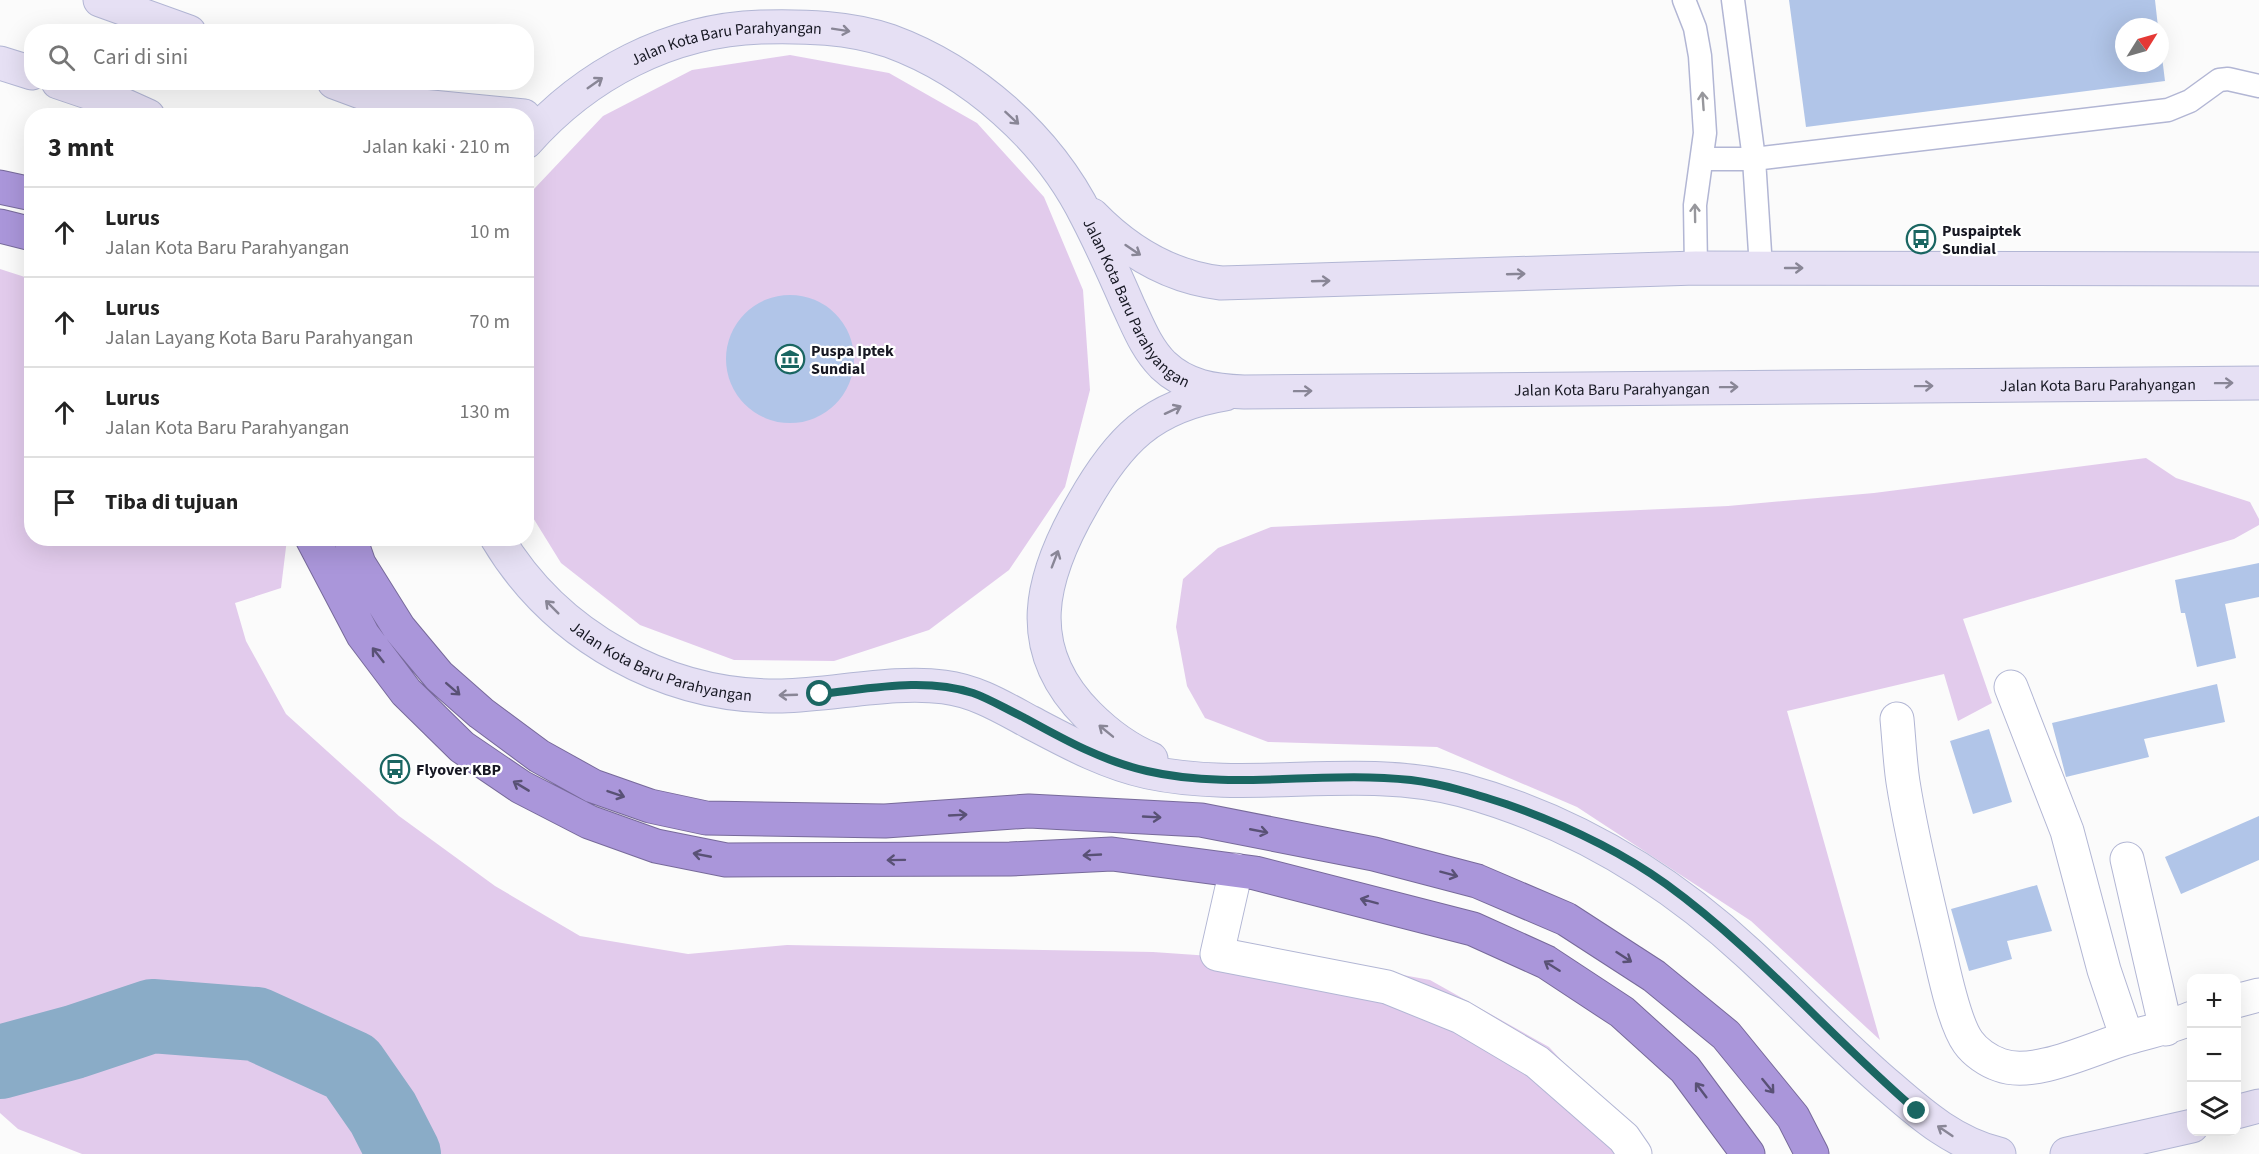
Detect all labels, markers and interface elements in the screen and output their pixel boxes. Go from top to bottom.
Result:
street label: Jalan Kota Baru Parahyangan [627,17,823,71]
north arrow [2115,18,2169,72]
search box [24,24,534,90]
one-way arrow [831,25,850,36]
icon: search [45,41,78,74]
text: Cari di sini [93,41,188,73]
one-way arrow [586,77,603,89]
one-way arrow [1698,92,1709,112]
one-way arrow [1004,111,1019,125]
text: 3 mnt [48,129,114,166]
text: Jalan kaki · 210 m [362,133,510,161]
text: Lurus [105,202,160,234]
one-way arrow [1689,204,1701,224]
street label: Jalan Kota Baru Parahyangan [1077,215,1193,393]
icon: ahead [48,216,81,249]
text: 10 m [470,218,510,246]
place label: Puspaiptek Sundial [1942,220,2021,260]
bus stop icon: Puspaiptek Sundial [1905,223,1937,255]
text: Jalan Kota Baru Parahyangan [105,234,350,262]
one-way arrow [1124,244,1141,256]
one-way arrow [1784,262,1804,274]
one-way arrow [1505,268,1525,280]
one-way arrow [1310,275,1330,286]
text: Lurus [105,292,160,324]
icon: ahead [48,306,81,339]
text: 70 m [470,308,510,336]
text: Jalan Layang Kota Baru Parahyangan [105,324,413,352]
place label: Puspa Iptek Sundial [811,340,894,380]
museum icon: Puspa Iptek Sundial [774,343,806,375]
street label: Jalan Kota Baru Parahyangan [2000,374,2196,397]
one-way arrow [2213,377,2233,389]
street label: Jalan Kota Baru Parahyangan [1514,378,1710,402]
one-way arrow [1913,380,1933,392]
text: Lurus [105,382,160,414]
one-way arrow [1718,382,1738,393]
one-way arrow [1292,385,1312,397]
icon: ahead [48,396,81,429]
text: 130 m [460,398,510,426]
one-way arrow [1163,403,1181,415]
text: Jalan Kota Baru Parahyangan [105,414,350,442]
icon: arrive [48,486,81,519]
text: Tiba di tujuan [105,486,238,518]
one-way arrow [1050,550,1061,569]
one-way arrow [545,600,560,615]
street label: Jalan Kota Baru Parahyangan [565,616,753,707]
one-way arrow [372,648,385,664]
route start [806,680,832,706]
one-way arrow [445,682,460,696]
one-way arrow [778,690,798,701]
one-way arrow [1098,725,1114,738]
bus stop icon: Flyover KBP [379,753,411,785]
place label: Flyover KBP [416,759,501,781]
one-way arrow [513,780,530,792]
one-way arrow [606,790,625,801]
one-way arrow [947,810,967,821]
one-way arrow [1142,812,1162,823]
one-way arrow [1249,826,1268,837]
one-way arrow [692,849,712,860]
one-way arrow [1083,850,1103,861]
one-way arrow [887,854,907,866]
one-way arrow [1439,868,1458,880]
one-way arrow [1360,894,1379,906]
one-way arrow [1615,951,1632,963]
one-way arrow [1544,959,1561,971]
map controls [2187,974,2241,1136]
button: + [2187,974,2241,1028]
button: − [2187,1028,2241,1082]
one-way arrow [1761,1078,1774,1094]
one-way arrow [1694,1082,1707,1098]
button: layers [2187,1082,2241,1136]
route end [1903,1097,1929,1123]
one-way arrow [1938,1125,1954,1137]

